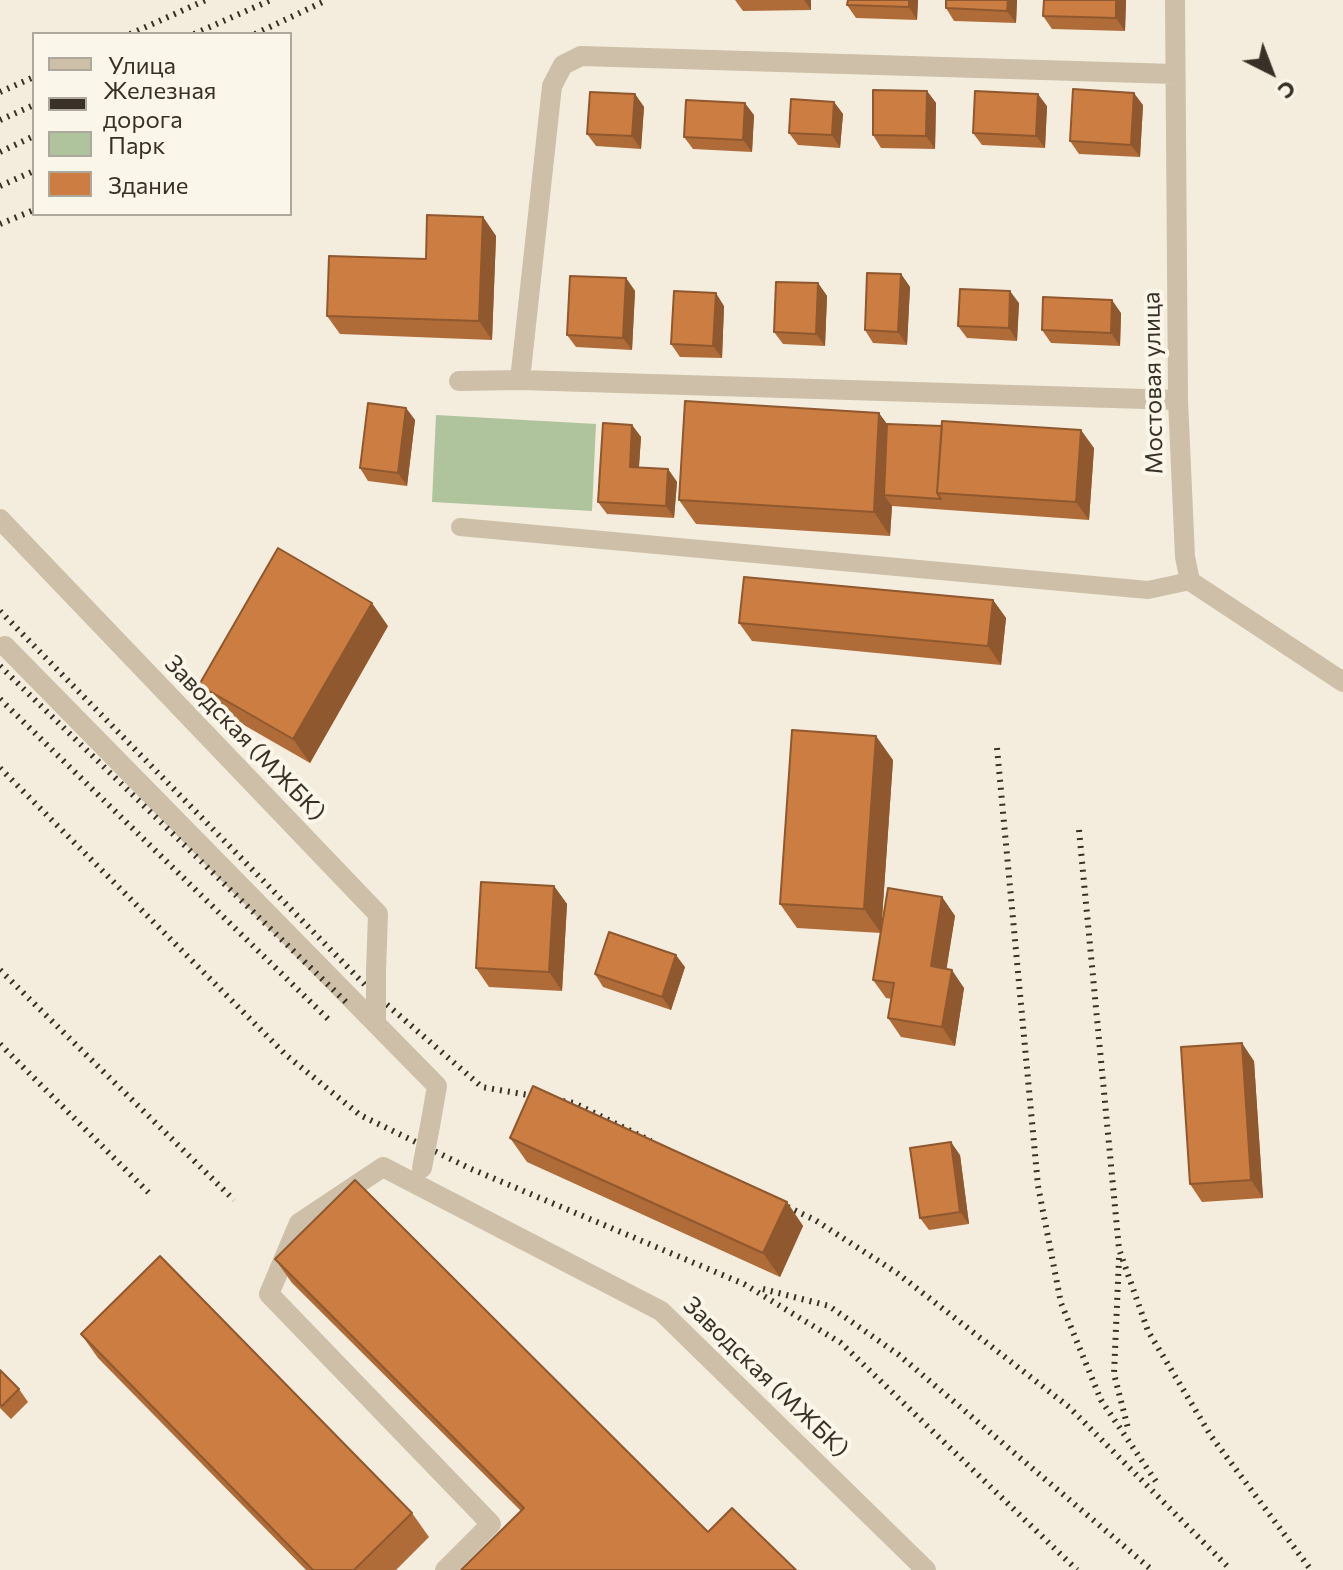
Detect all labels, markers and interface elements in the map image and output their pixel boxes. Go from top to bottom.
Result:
legend [32,32,292,216]
north arrow [1231,32,1311,112]
text: Улица [108,50,176,79]
text: Железная дорога [103,75,216,133]
text: С [1273,75,1302,105]
text: Парк [108,130,165,159]
text: Здание [108,170,188,199]
street label: Мостовая улица [1137,291,1169,475]
street label: Заводская (МЖБК) [159,649,331,827]
street label: Заводская (МЖБК) [677,1291,855,1463]

